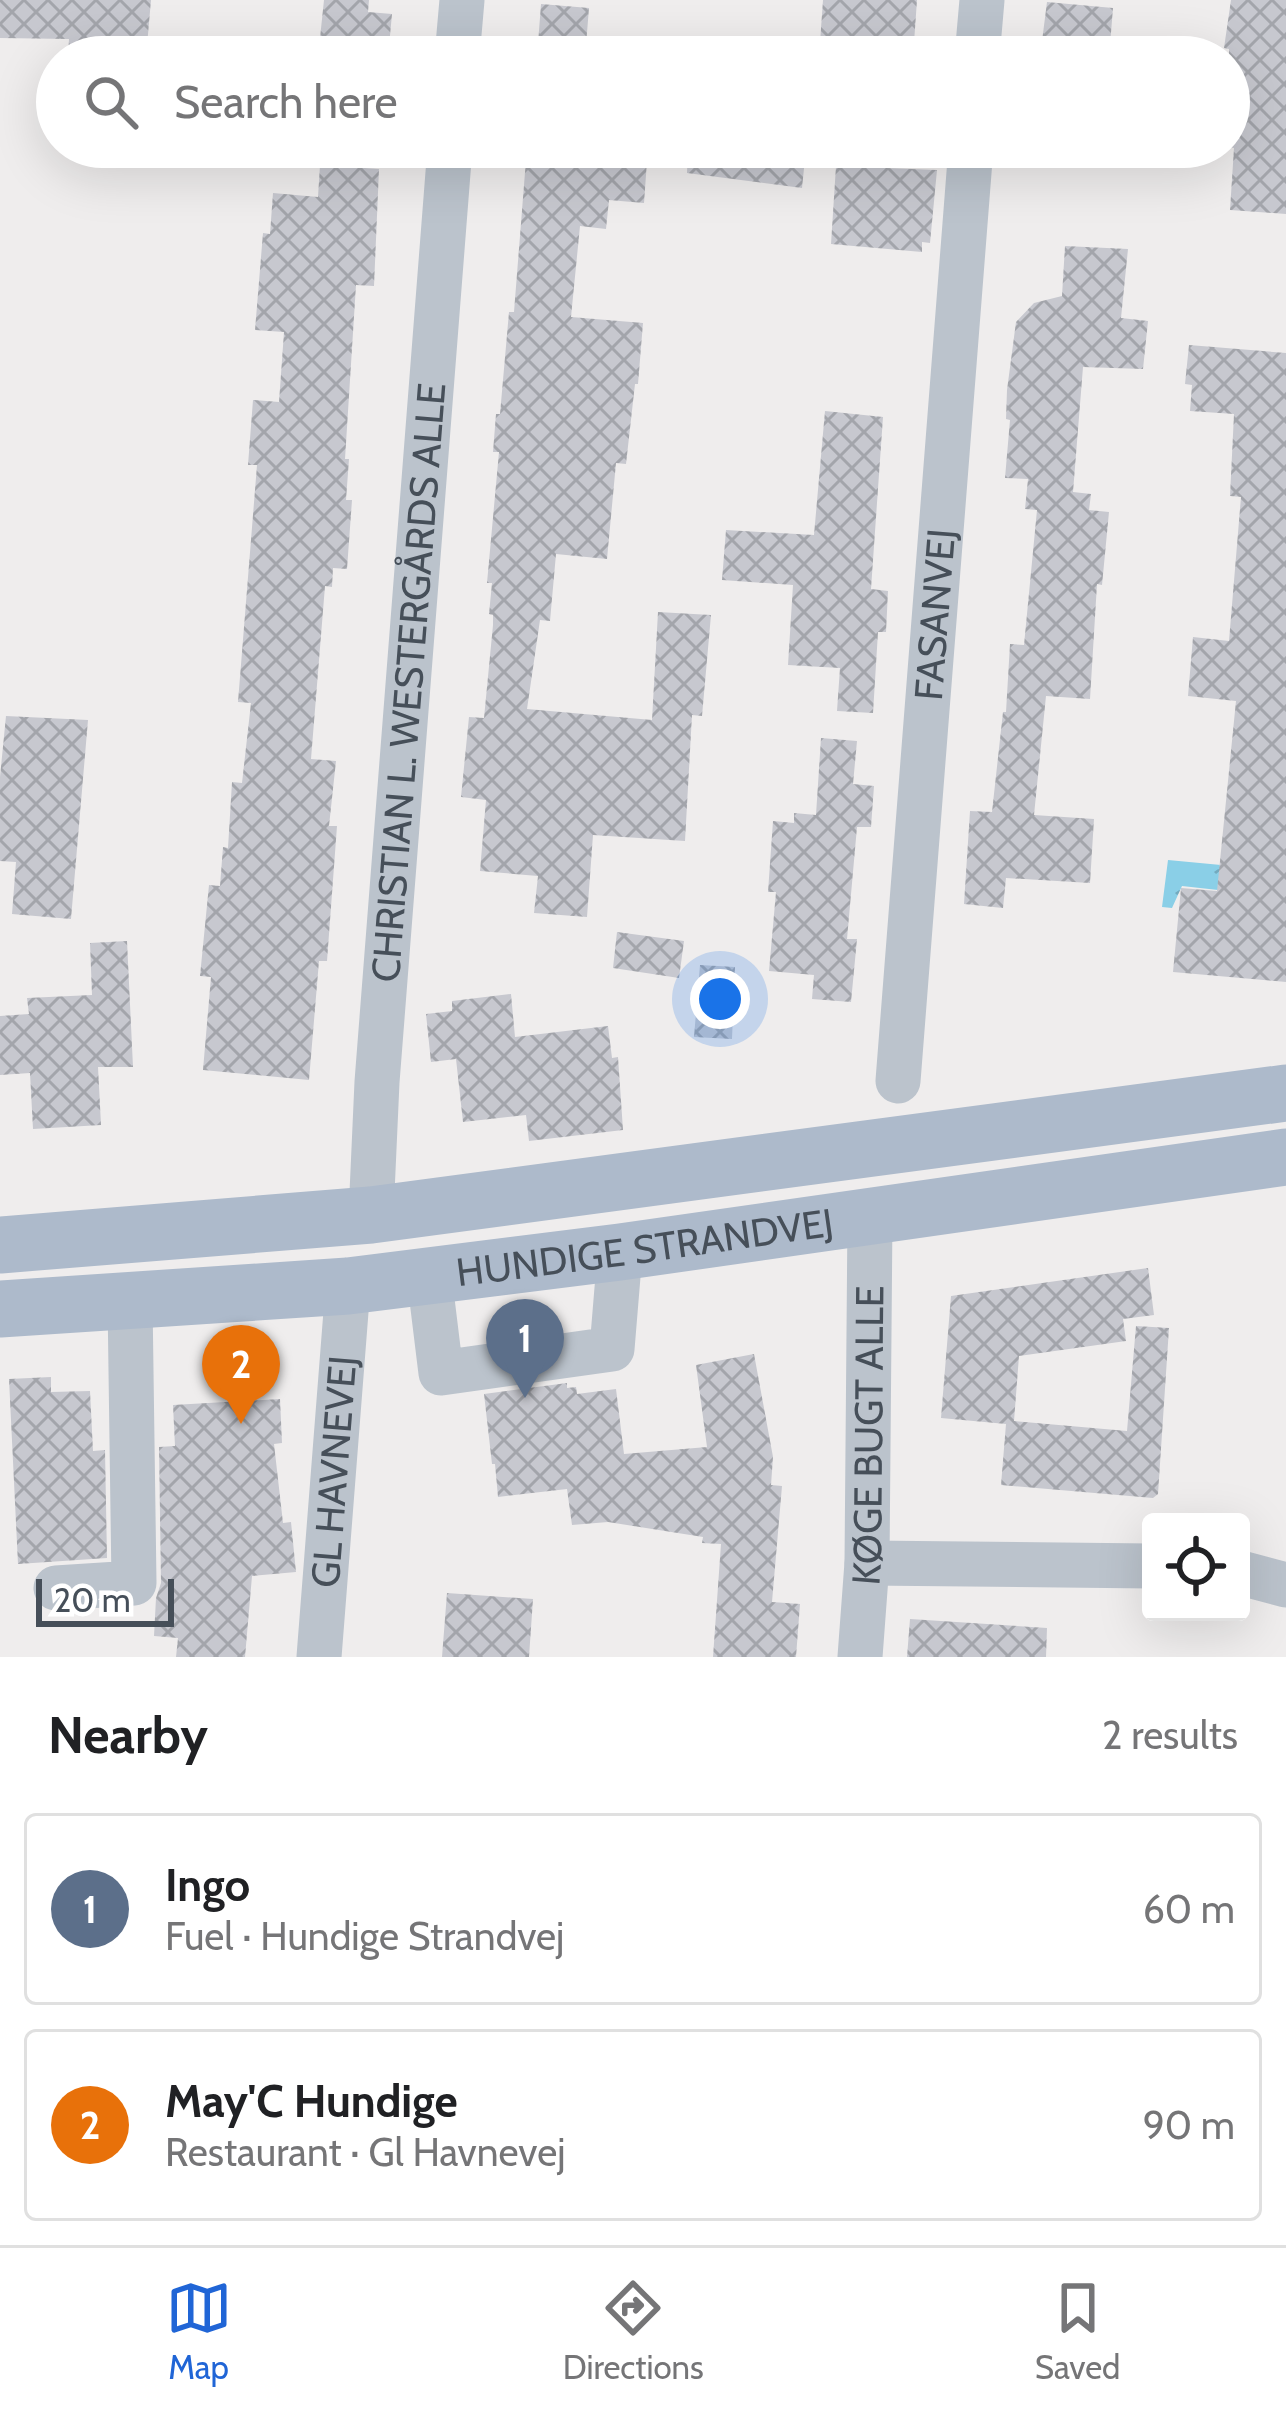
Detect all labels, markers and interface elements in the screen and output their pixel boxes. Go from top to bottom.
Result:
search box [36,36,1250,168]
icon: search [78,69,144,135]
text: Search here [174,75,398,129]
street label: CHRISTIAN L. WESTERGÅRDS ALLE [361,381,456,984]
street label: FASANVEJ [904,527,965,702]
your location [690,969,750,1029]
street label: HUNDIGE STRANDVEJ [453,1198,836,1296]
street label: KØGE BUGT ALLE [841,1285,893,1587]
pin: 1 [486,1299,564,1398]
pin: 2 [202,1325,280,1424]
street label: GL HAVNEVEJ [301,1354,366,1589]
map controls [1142,1513,1250,1621]
button: locate [1142,1513,1250,1621]
scale bar [36,1573,174,1626]
text: 20 m [54,1580,131,1620]
text: Nearby [48,1704,208,1766]
text: 2 results [1102,1711,1238,1759]
text: Ingo [165,1858,250,1912]
text: 1 [83,1885,97,1933]
text: 60 m [1143,1885,1235,1933]
text: Fuel · Hundige Strandvej [165,1912,564,1960]
text: May'C Hundige [165,2074,458,2128]
text: 2 [80,2101,100,2149]
text: 90 m [1143,2101,1235,2149]
text: Restaurant · Gl Havnevej [165,2128,565,2176]
tab: Map [166,2275,232,2387]
tab: Directions [563,2275,704,2387]
tab: Saved [1035,2275,1120,2387]

